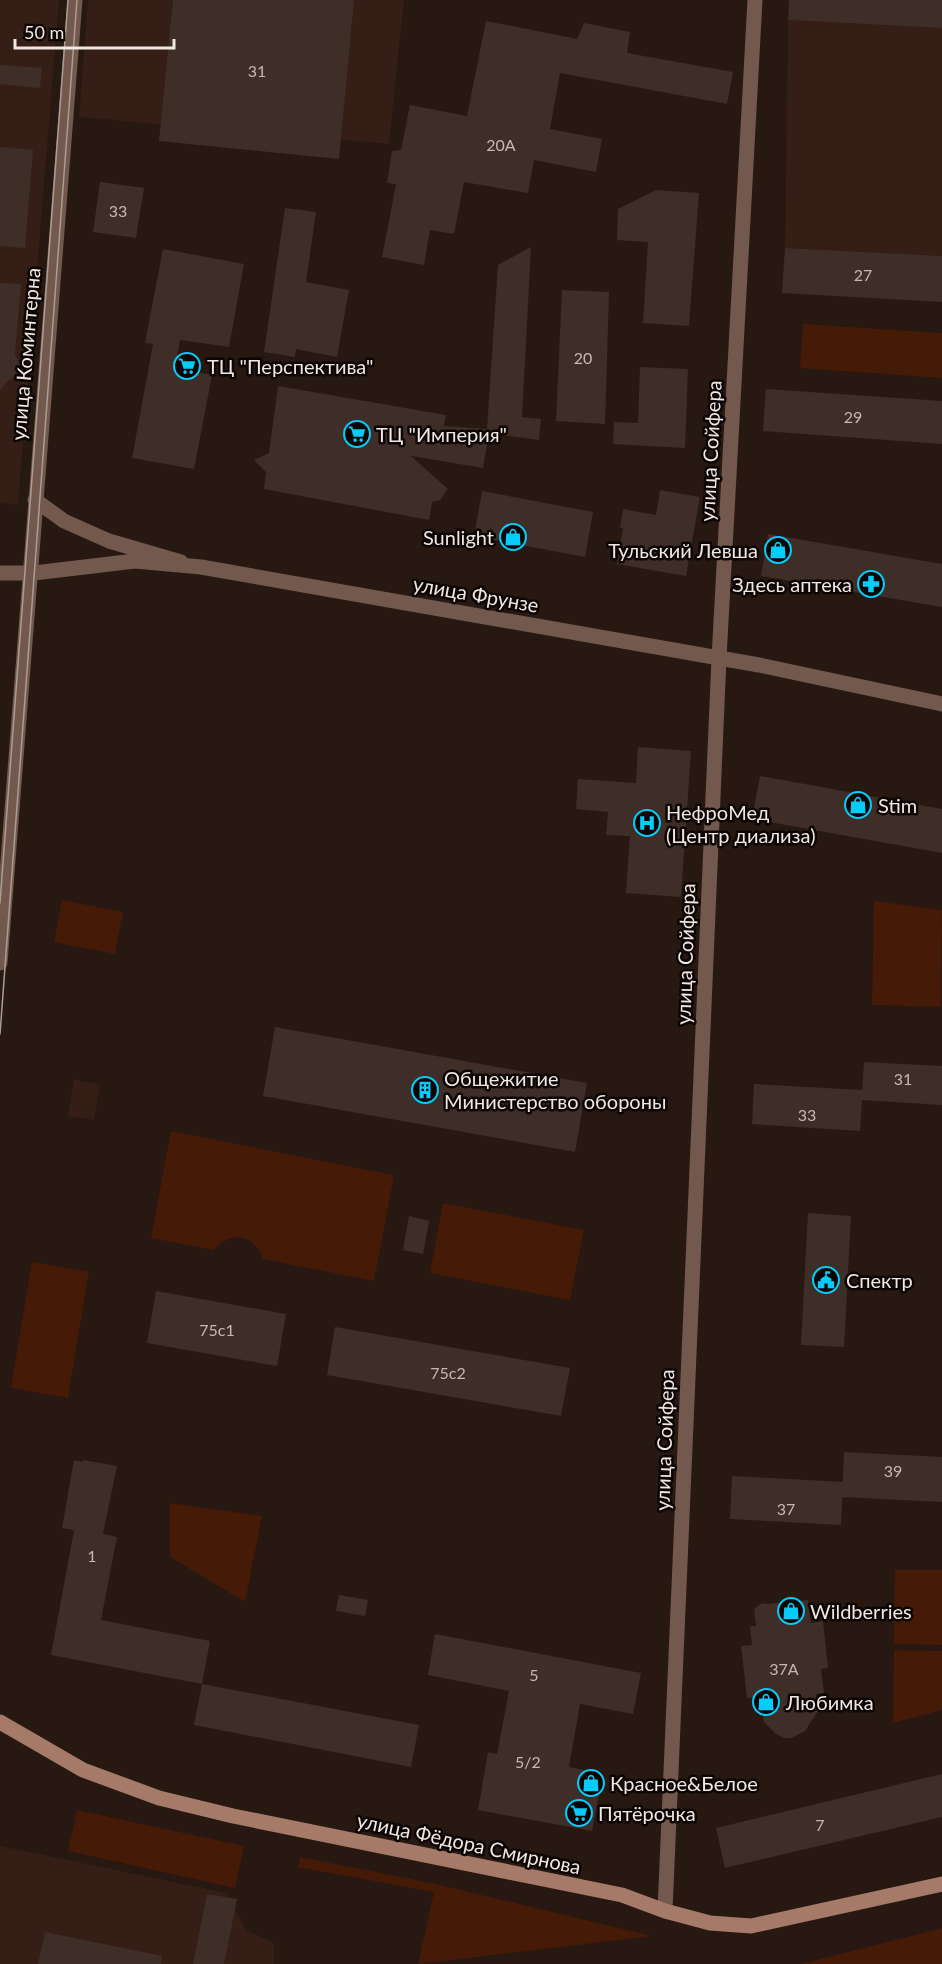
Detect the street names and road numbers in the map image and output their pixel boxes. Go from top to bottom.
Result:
street label: улица Коминтерна [5,267,45,441]
street label: улица Сойфера [694,380,726,522]
street label: улица Фрунзе [411,571,541,617]
street label: улица Сойфера [671,883,699,1025]
street label: улица Сойфера [650,1369,678,1511]
street label: улица Фёдора Смирнова [355,1808,583,1878]

